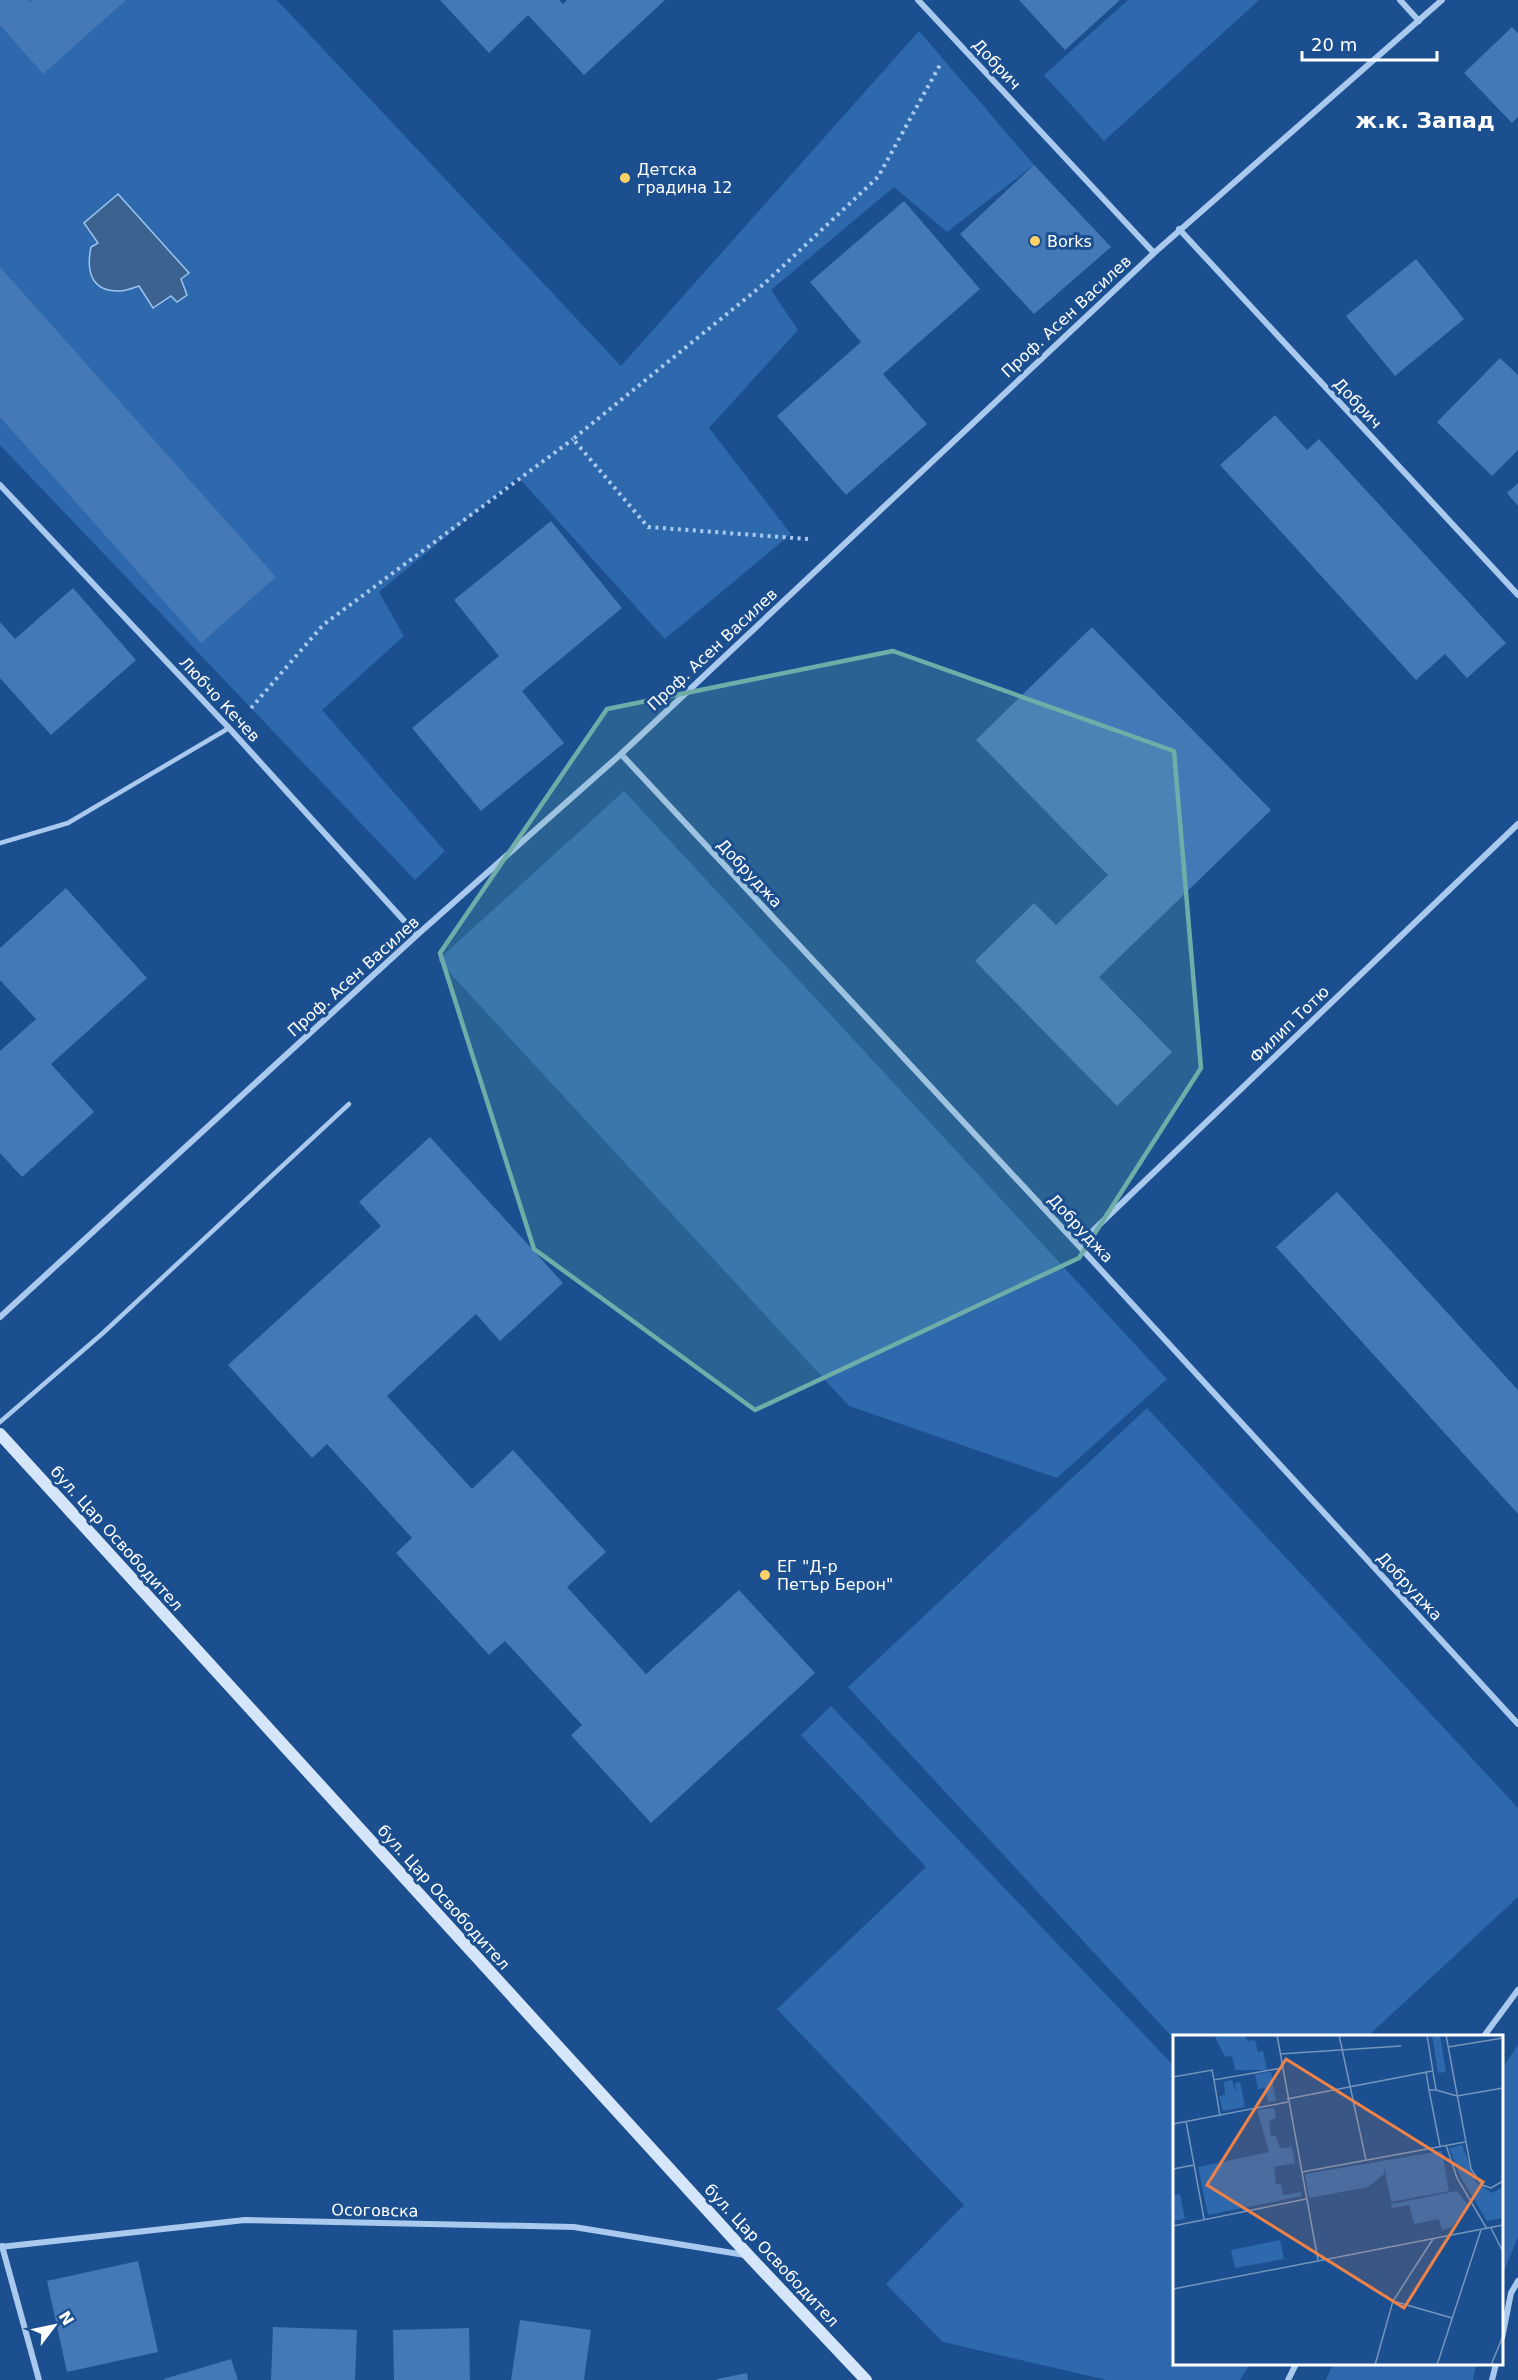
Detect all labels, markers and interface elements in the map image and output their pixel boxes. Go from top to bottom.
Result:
scale bar [1302,24,1437,62]
text: 20 m [1311,34,1357,55]
street label: Добрич [968,35,1025,94]
district label: ж.к. Запад [1355,108,1495,133]
place label: Детска градина 12 [637,160,733,197]
marker: Детска градина 12 [618,171,632,185]
place label: Borks [1047,232,1092,251]
marker: Borks [1028,234,1042,248]
street label: Проф. Асен Василев [998,251,1135,381]
street label: Добрич [1329,374,1386,433]
street label: Проф. Асен Василев [644,584,781,714]
street label: Любчо Кечев [175,653,264,746]
street label: Добруджа [713,835,786,912]
street label: Проф. Асен Василев [284,912,423,1040]
street label: Филип Тотю [1246,982,1333,1067]
street label: Добруджа [1044,1190,1117,1267]
street label: бул. Цар Освободител [47,1462,187,1615]
street label: Добруджа [1373,1548,1446,1625]
place label: ЕГ "Д-р Петър Берон" [777,1557,893,1594]
marker: ЕГ "Д-р Петър Берон" [758,1568,772,1582]
street label: бул. Цар Освободител [374,1821,514,1974]
inset map [1173,2035,1503,2365]
street label: бул. Цар Освободител [700,2180,843,2331]
street label: Осоговска [331,2200,419,2221]
north arrow [24,2296,84,2356]
text: N [55,2308,78,2329]

